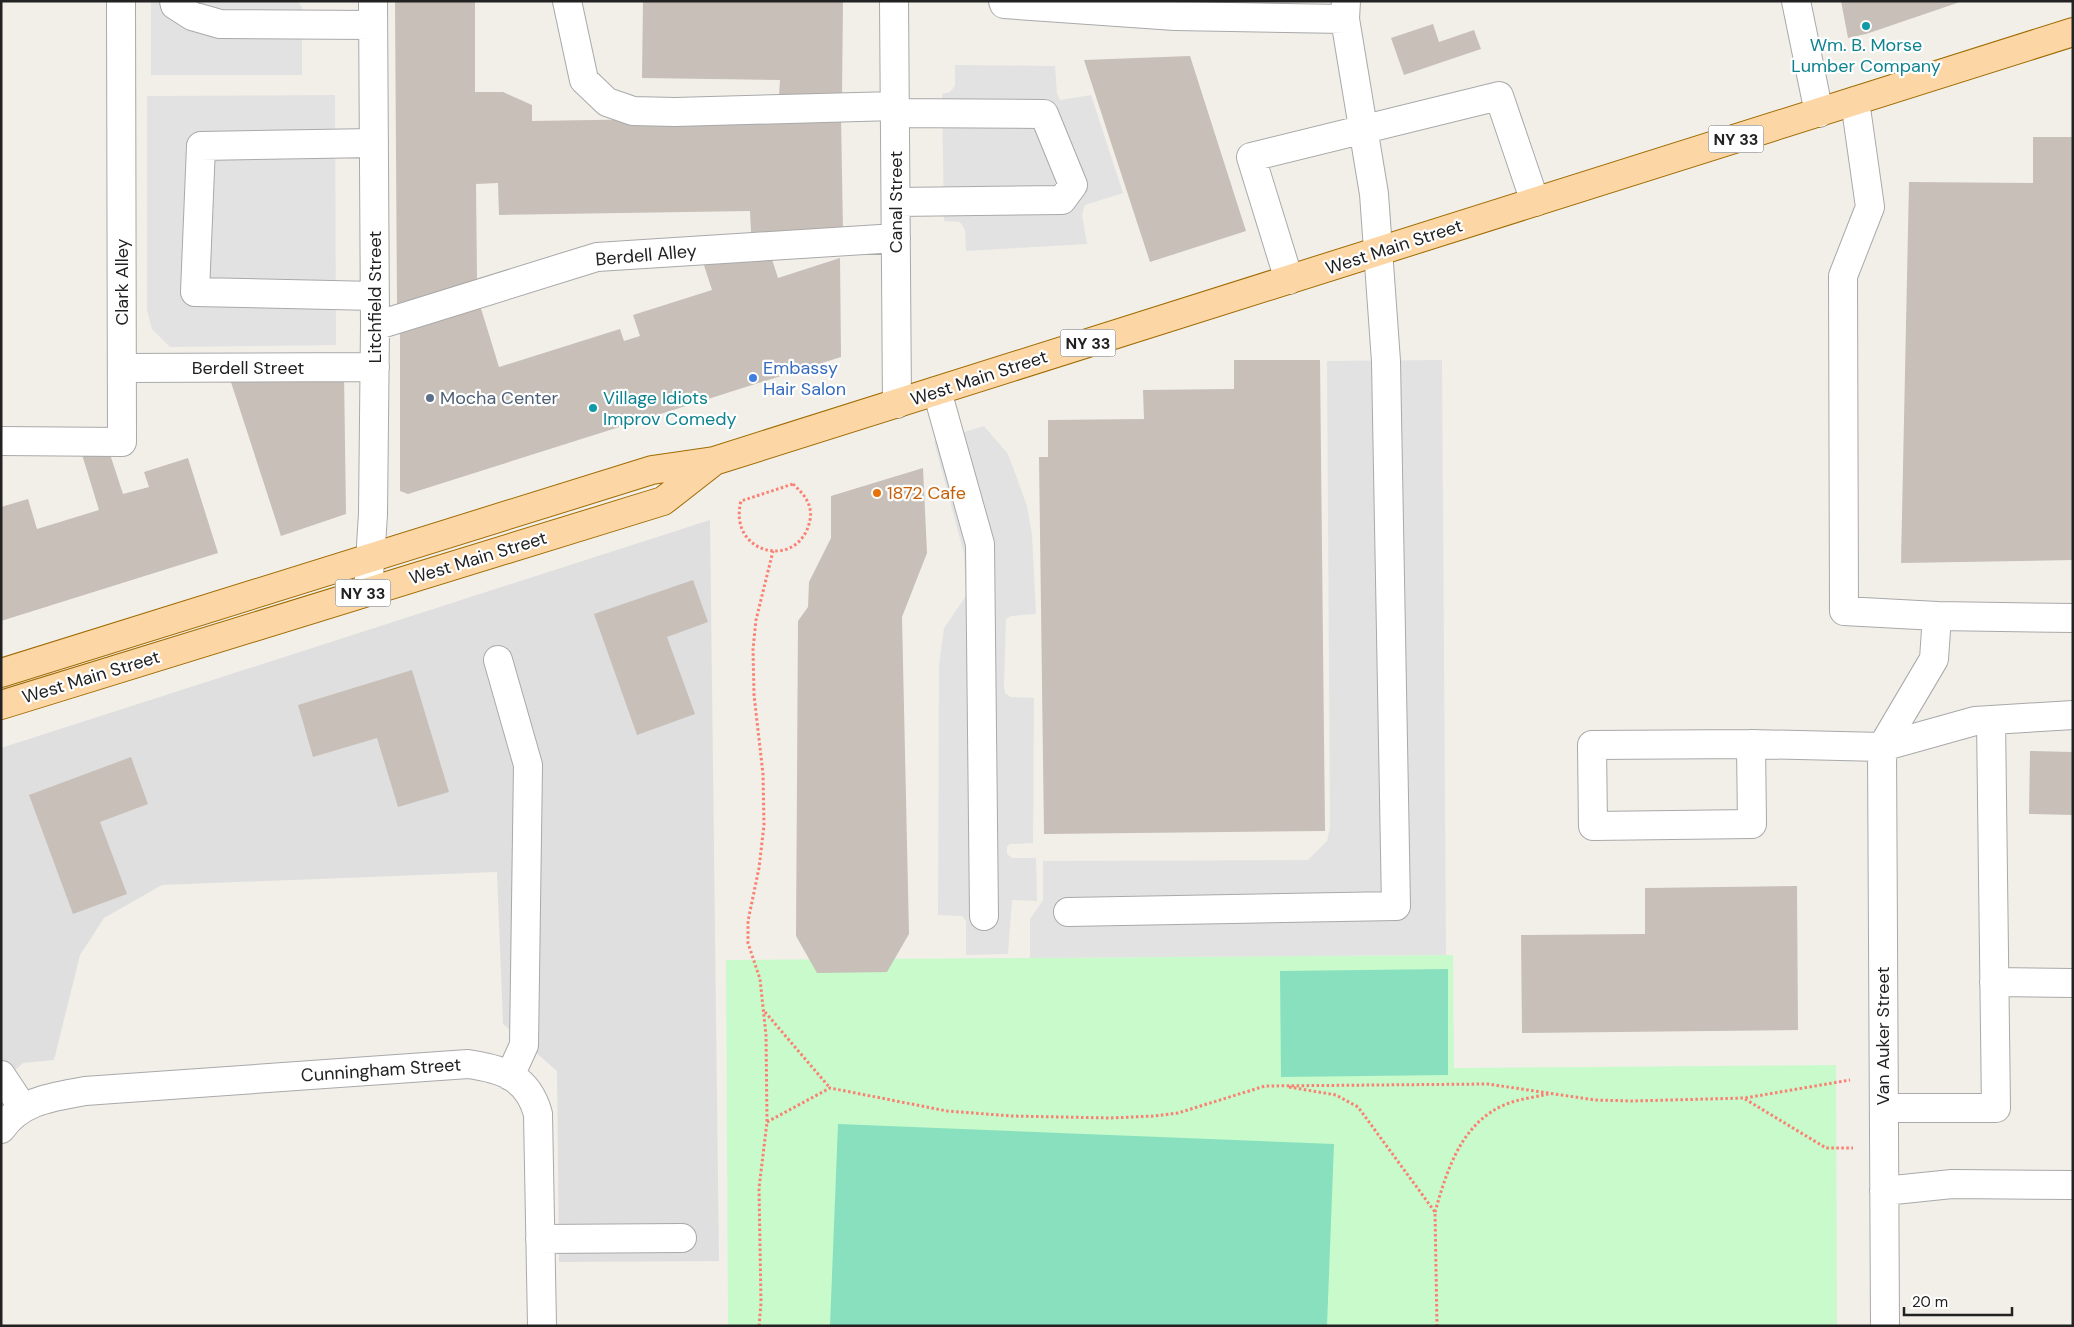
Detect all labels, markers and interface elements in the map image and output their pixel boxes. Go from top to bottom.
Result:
marker: Wm. B. Morse Lumber Company [1860,20,1872,32]
place label: Wm. B. Morse Lumber Company [1791,33,1941,78]
road number: NY 33 [1708,126,1764,152]
street label: Canal Street [884,151,908,253]
street label: West Main Street [1322,214,1466,280]
street label: Litchfield Street [363,231,387,363]
street label: Clark Alley [110,238,134,326]
street label: Berdell Alley [594,239,698,271]
road number: NY 33 [1060,329,1116,356]
street label: West Main Street [907,345,1051,411]
street label: Berdell Street [192,356,304,380]
place label: Embassy Hair Salon [763,356,846,401]
marker: Embassy Hair Salon [747,372,759,384]
place label: Mocha Center [440,386,559,410]
place label: Village Idiots Improv Comedy [603,386,736,431]
marker: Mocha Center [424,392,436,404]
marker: Village Idiots Improv Comedy [587,402,599,414]
place label: 1872 Cafe [887,481,966,505]
marker: 1872 Cafe [871,487,883,499]
street label: West Main Street [406,526,550,590]
road number: NY 33 [336,580,390,606]
street label: West Main Street [19,645,163,709]
street label: Van Auker Street [1871,966,1895,1106]
street label: Cunningham Street [300,1052,462,1088]
scale bar [1904,1284,2012,1316]
text: 20 m [1912,1292,1948,1312]

